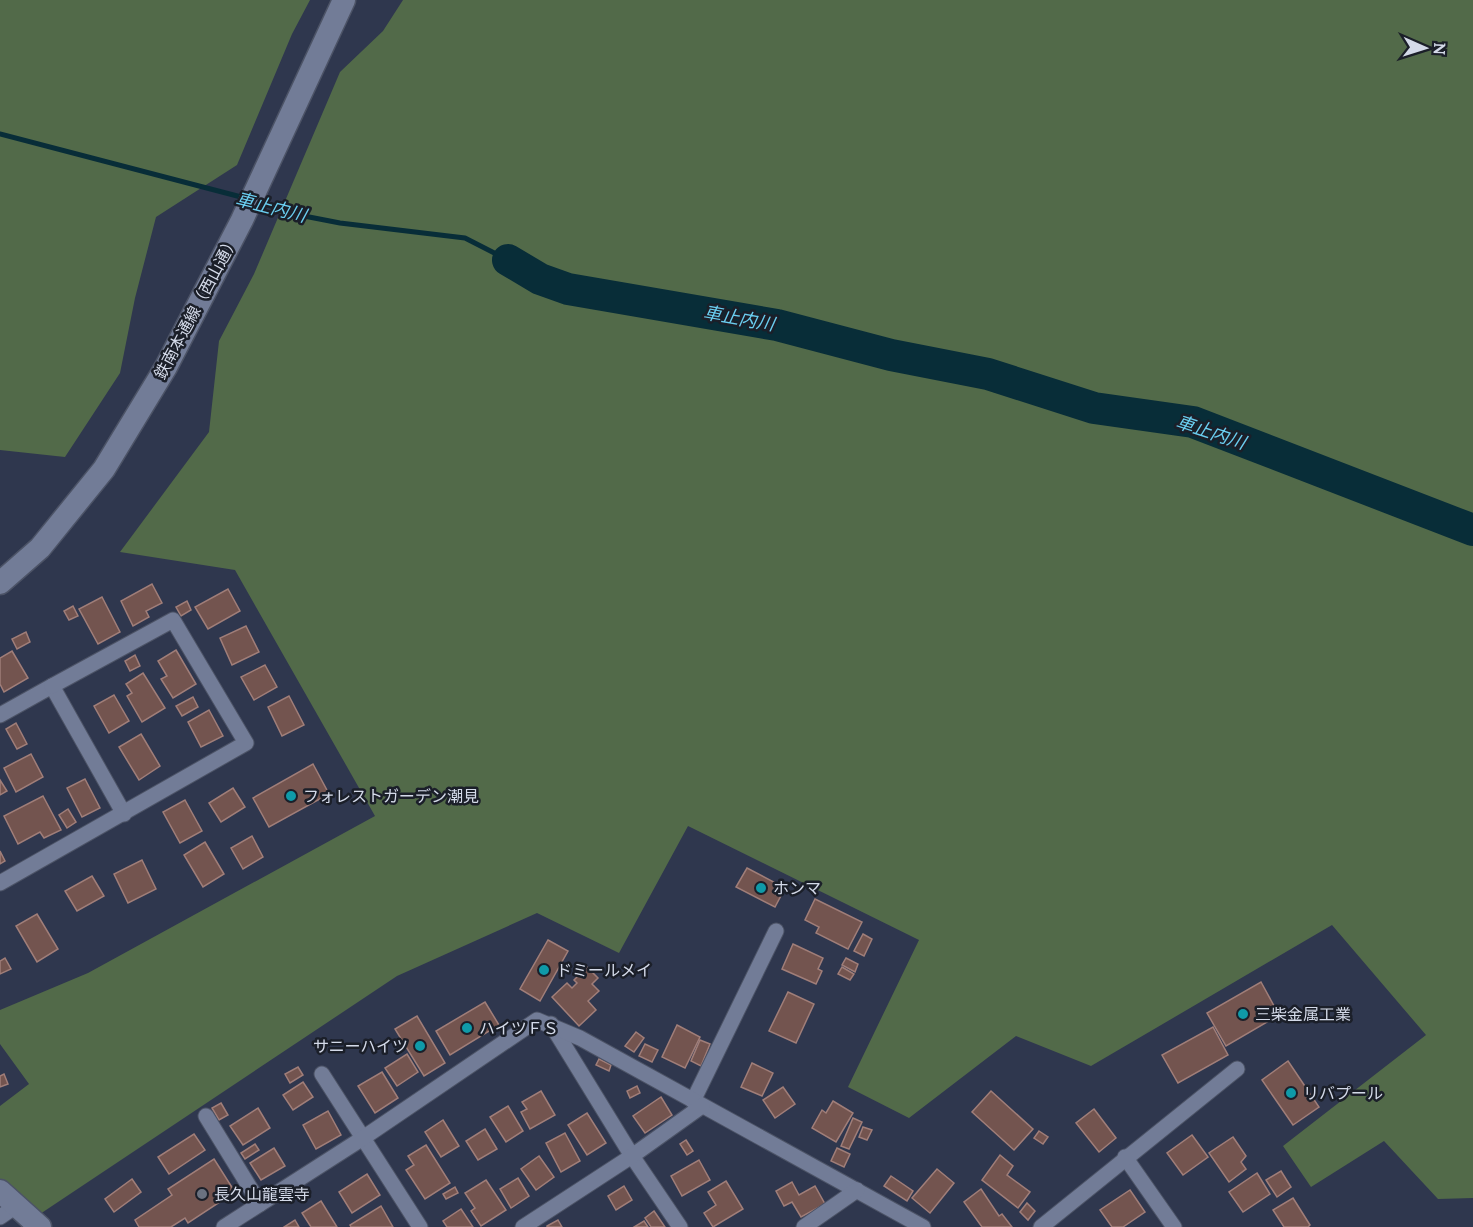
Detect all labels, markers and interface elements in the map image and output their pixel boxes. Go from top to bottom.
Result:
north arrow [1395,18,1455,78]
text: N [1430,42,1450,55]
water label: 車止内川 [233,187,311,227]
street label: 鉄南本通線（西山通） [150,232,242,382]
water label: 車止内川 [702,300,778,336]
water label: 車止内川 [1173,410,1251,455]
place label: フォレストガーデン潮見 [303,786,479,806]
marker: フォレストガーデン潮見 [284,789,298,803]
place label: ホンマ [773,878,821,898]
marker: ホンマ [754,881,768,895]
place label: ドミールメイ [556,960,652,980]
marker: ドミールメイ [537,963,551,977]
place label: 三柴金属工業 [1255,1004,1351,1024]
marker: 三柴金属工業 [1236,1007,1250,1021]
place label: ハイツＦＳ [479,1018,559,1038]
marker: ハイツＦＳ [460,1021,474,1035]
place label: サニーハイツ [313,1036,408,1056]
marker: サニーハイツ [413,1039,427,1053]
place label: リバプール [1303,1083,1383,1103]
marker: リバプール [1284,1086,1298,1100]
place label: 長久山龍雲寺 [214,1184,310,1204]
marker: 長久山龍雲寺 [195,1187,209,1201]

